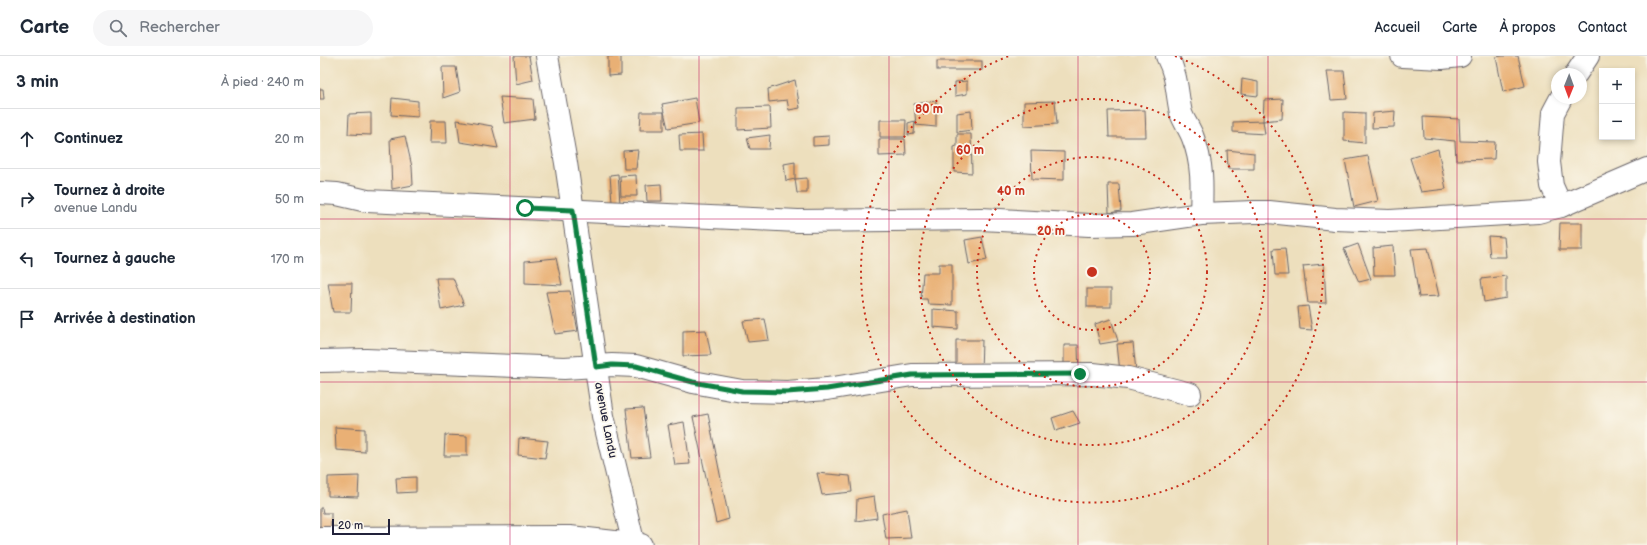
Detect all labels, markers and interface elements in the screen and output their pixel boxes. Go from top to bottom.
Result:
search box [93,10,373,46]
text: Carte [20,16,69,39]
icon: search [107,17,129,39]
text: Rechercher [139,18,220,37]
text: Accueil [1374,19,1420,36]
text: Carte [1442,19,1477,36]
text: À propos [1499,19,1556,36]
text: Contact [1578,19,1627,36]
north arrow [1551,68,1587,104]
map controls [1599,68,1635,140]
button: + [1599,68,1635,104]
text: 3 min [16,72,59,92]
text: À pied · 240 m [221,74,304,90]
text: 80 m [915,102,943,117]
button: − [1599,104,1635,140]
icon: ahead [16,128,38,150]
text: Continuez [54,129,123,148]
text: 20 m [274,131,304,147]
text: 60 m [956,143,984,158]
text: Tournez à droite [54,181,165,200]
text: 40 m [997,184,1025,199]
icon: right [16,188,38,210]
text: 50 m [275,191,304,207]
route start [516,199,534,217]
text: avenue Landu [54,200,137,216]
text: 20 m [1037,224,1065,239]
icon: left [16,248,38,270]
text: Tournez à gauche [54,249,175,268]
text: 170 m [271,251,304,267]
centre of rings [1085,265,1099,279]
icon: arrive [16,308,38,330]
text: Arrivée à destination [54,309,196,328]
route end [1071,365,1089,383]
street label: avenue Landu [591,381,620,459]
scale bar [332,517,390,536]
text: 20 m [338,519,363,532]

